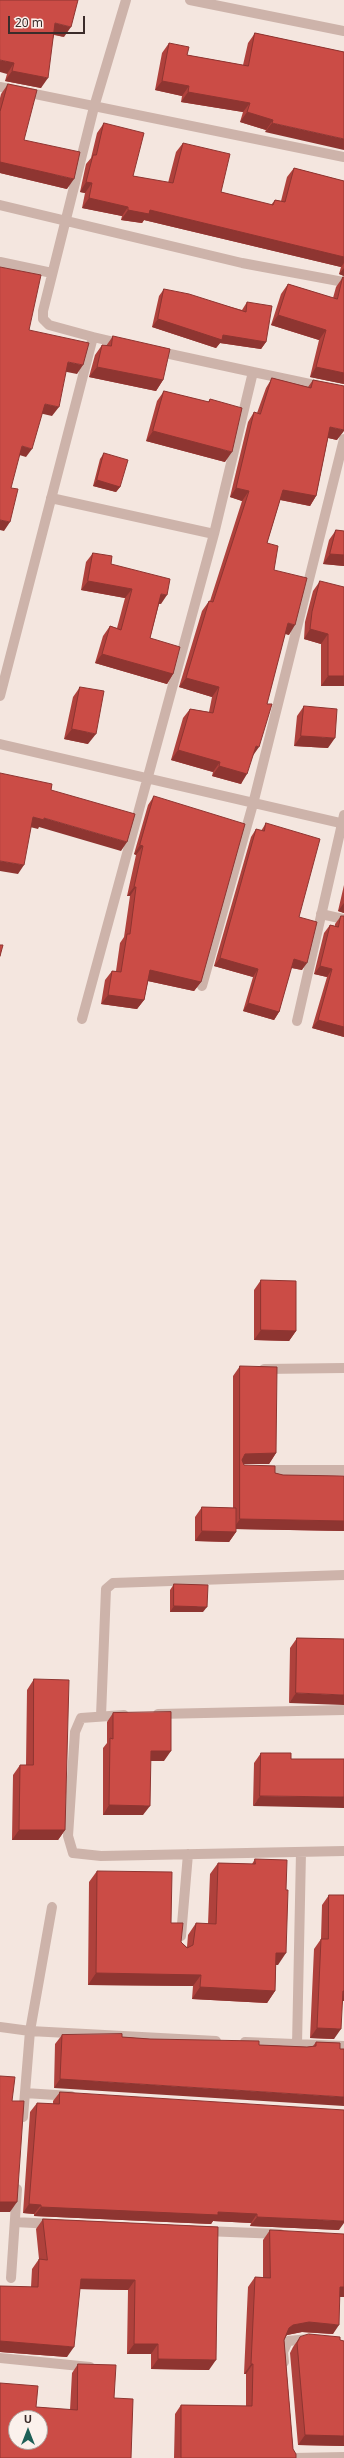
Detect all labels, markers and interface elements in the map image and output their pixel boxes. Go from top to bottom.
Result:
scale bar [10,8,87,34]
text: 20 m [15,14,43,31]
north arrow [8,2410,48,2450]
text: U [24,2411,32,2426]

